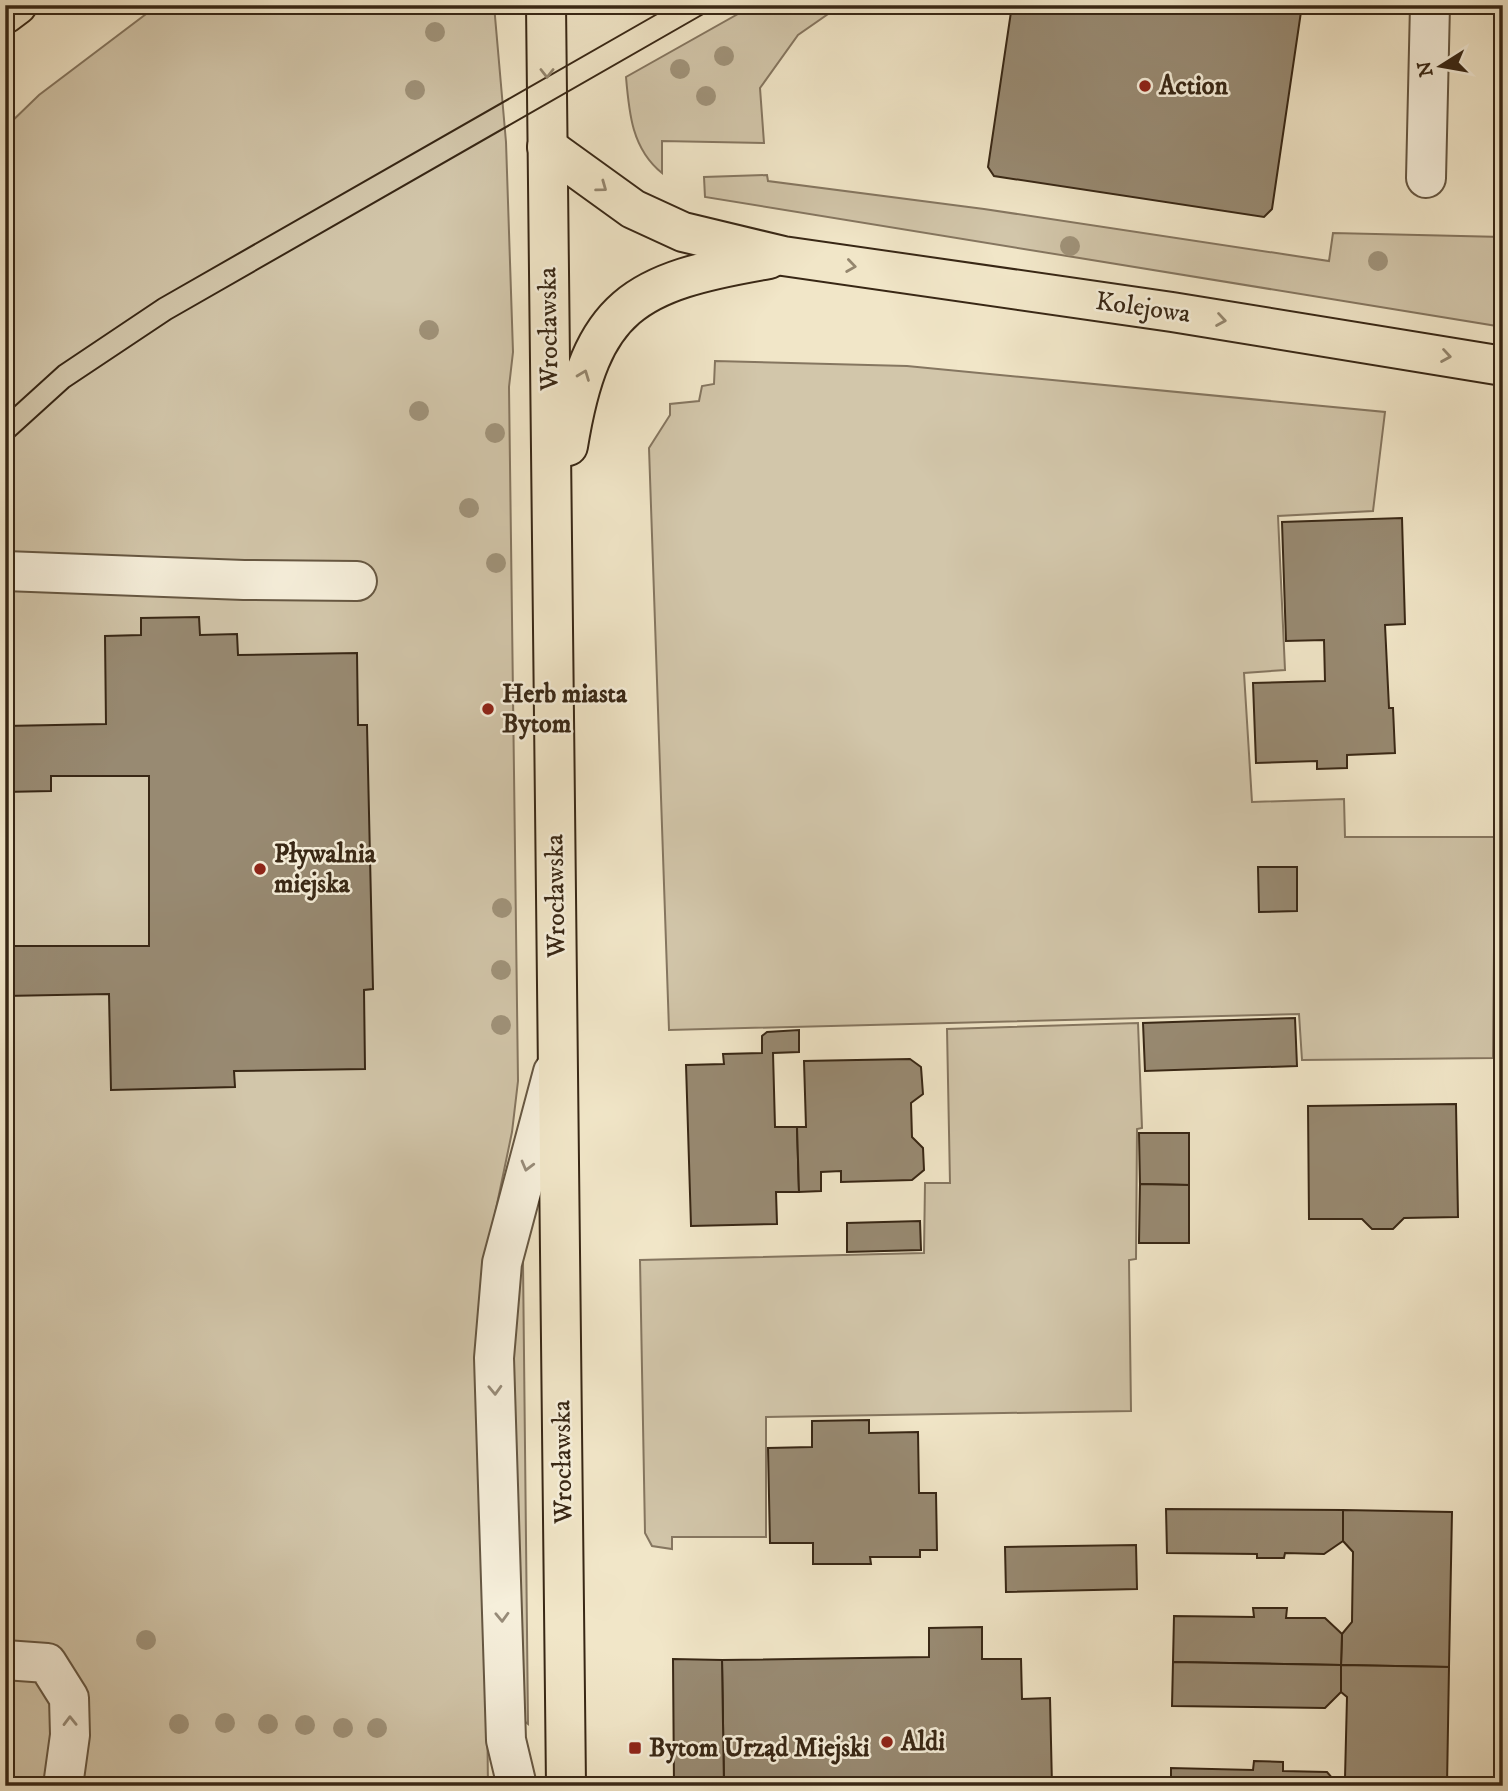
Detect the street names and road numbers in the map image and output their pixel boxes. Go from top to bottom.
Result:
street label: Wrocławska [531,267,567,392]
street label: Kolejowa [1093,285,1193,331]
street label: Wrocławska [538,834,574,959]
street label: Wrocławska [545,1400,581,1525]

